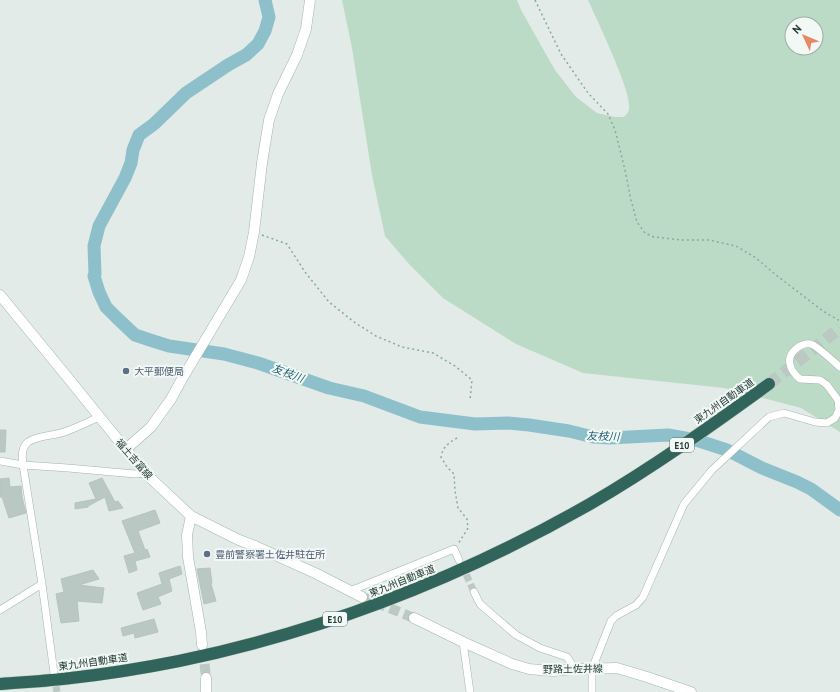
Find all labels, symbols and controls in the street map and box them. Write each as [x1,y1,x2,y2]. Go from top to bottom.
north arrow [784,16,824,56]
text: N [789,22,804,37]
water label: 友枝川 [270,361,307,386]
place label: 大平郵便局 [134,365,184,378]
marker: 大平郵便局 [121,366,131,376]
street label: 東九州自動車道 [692,376,756,426]
water label: 友枝川 [586,428,621,444]
street label: 福土吉富線 [113,436,155,482]
road number: E10 [670,438,694,452]
place label: 豊前警察署土佐井駐在所 [215,548,325,561]
marker: 豊前警察署土佐井駐在所 [202,549,212,559]
street label: 東九州自動車道 [367,562,437,600]
road number: E10 [323,612,347,626]
street label: 東九州自動車道 [57,651,129,673]
street label: 野路土佐井線 [543,662,603,676]

